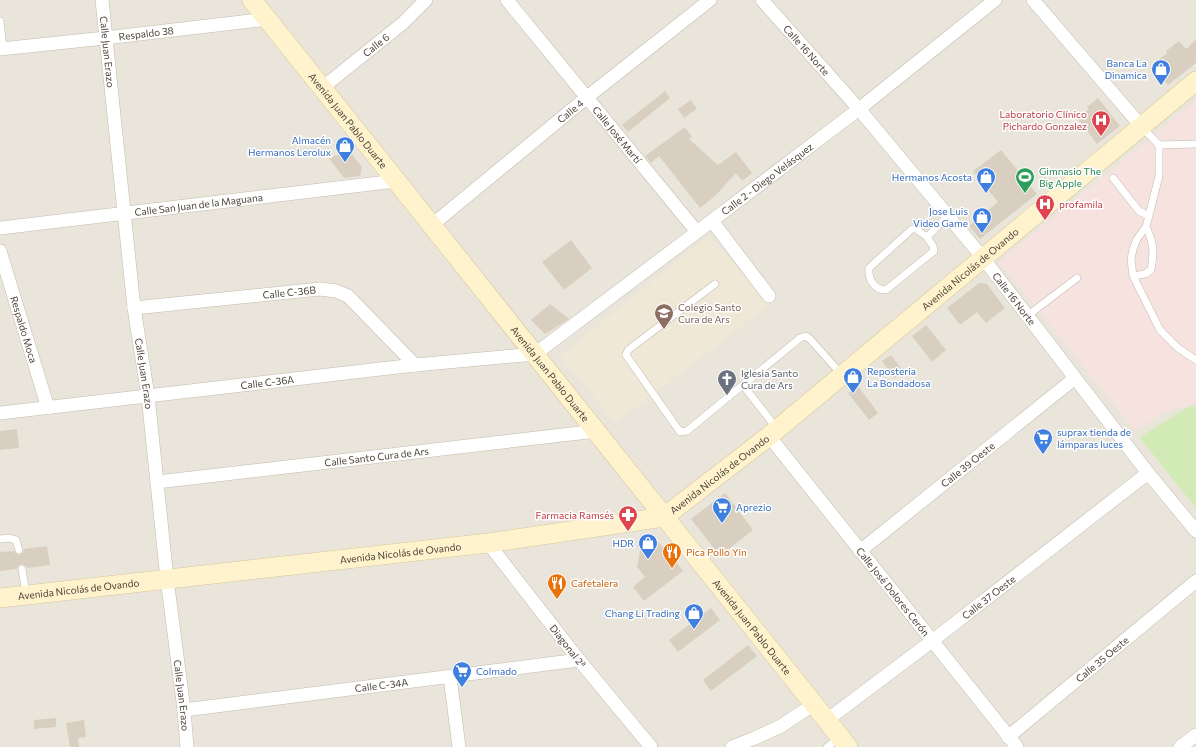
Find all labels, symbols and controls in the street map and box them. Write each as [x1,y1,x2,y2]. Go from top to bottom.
street label: Calle Juan Erazo [98,15,117,88]
street label: Calle 16 Norte [781,22,832,78]
street label: Respaldo 38 [118,24,174,42]
street label: Calle 6 [360,31,391,59]
place label: Banca La Dinamica [1105,57,1147,81]
shop icon: Banca La Dinamica [1150,58,1172,86]
street label: Avenida Juan Pablo Duarte [306,70,390,171]
street label: Calle 4 [555,97,586,125]
street label: Calle José Martí [590,104,644,166]
place label: Laboratorio Clínico Pichardo Gonzalez [999,108,1087,132]
hospital icon: Laboratorio Clínico Pichardo Gonzalez [1090,109,1112,137]
place label: Almacén Hermanos Lerolux [248,134,332,158]
shop icon: Almacén Hermanos Lerolux [334,135,356,163]
street label: Calle 2 - Diego Velásquez [719,140,815,217]
place label: Gimnasio The Big Apple [1039,165,1101,189]
shop icon: Hermanos Acosta [975,166,997,194]
sports icon: Gimnasio The Big Apple [1014,166,1036,194]
place label: Hermanos Acosta [892,171,972,183]
street label: Calle San Juan de la Maguana [134,191,263,218]
hospital icon: profamila [1034,193,1056,221]
place label: profamila [1059,198,1103,210]
place label: Jose Luis Video Game [913,205,968,229]
shop icon: Jose Luis Video Game [971,206,993,234]
street label: Avenida Nicolás de Ovando [919,225,1021,313]
street label: Calle 16 Norte [990,270,1038,327]
street label: Calle C-36B [262,283,317,301]
street label: Respaldo Moca [8,295,40,364]
place label: Colegio Santo Cura de Ars [678,301,741,325]
school or university icon: Colegio Santo Cura de Ars [653,302,675,330]
street label: Avenida Juan Pablo Duarte [508,323,592,424]
street label: Calle Juan Erazo [133,337,155,410]
place label: Reposteria La Bondadosa [867,365,930,389]
shop icon: Reposteria La Bondadosa [842,366,864,394]
place label: Iglesia Santo Cura de Ars [741,367,798,391]
church icon: Iglesia Santo Cura de Ars [716,368,738,396]
street label: Calle C-36A [240,373,295,391]
place label: suprax tienda de lámparas luces [1057,426,1131,450]
supermarket icon: suprax tienda de lámparas luces [1032,427,1054,455]
street label: Avenida Nicolás de Ovando [667,432,771,516]
street label: Calle 39 Oeste [938,439,997,490]
street label: Calle Santo Cura de Ars [324,445,430,469]
supermarket icon: Aprezio [711,496,733,524]
place label: Aprezio [736,501,771,513]
pharmacy icon: Farmacia Ramsés [617,504,639,532]
place label: Farmacia Ramsés [536,509,614,521]
shop icon: HDR [637,532,659,560]
place label: HDR [612,537,634,549]
street label: Avenida Nicolás de Ovando [339,540,462,566]
restaurant icon: Pica Pollo Yin [661,541,683,569]
street label: Calle José Dolores Cerón [854,545,932,638]
place label: Pica Pollo Yin [686,546,747,558]
restaurant icon: Cafetalera [546,572,568,600]
street label: Calle 37 Oeste [959,572,1018,622]
street label: Avenida Nicolás de Ovando [17,576,140,602]
place label: Cafetalera [571,577,618,589]
street label: Avenida Juan Pablo Duarte [710,577,794,677]
shop icon: Chang Li Trading [683,602,705,630]
place label: Chang Li Trading [605,607,681,619]
street label: Diagonal 2ª [547,622,589,670]
street label: Calle 35 Oeste [1073,634,1131,684]
street label: Calle Juan Erazo [172,659,192,731]
supermarket icon: Colmado [451,660,473,688]
place label: Colmado [476,665,517,677]
street label: Calle C-34A [354,676,409,694]

